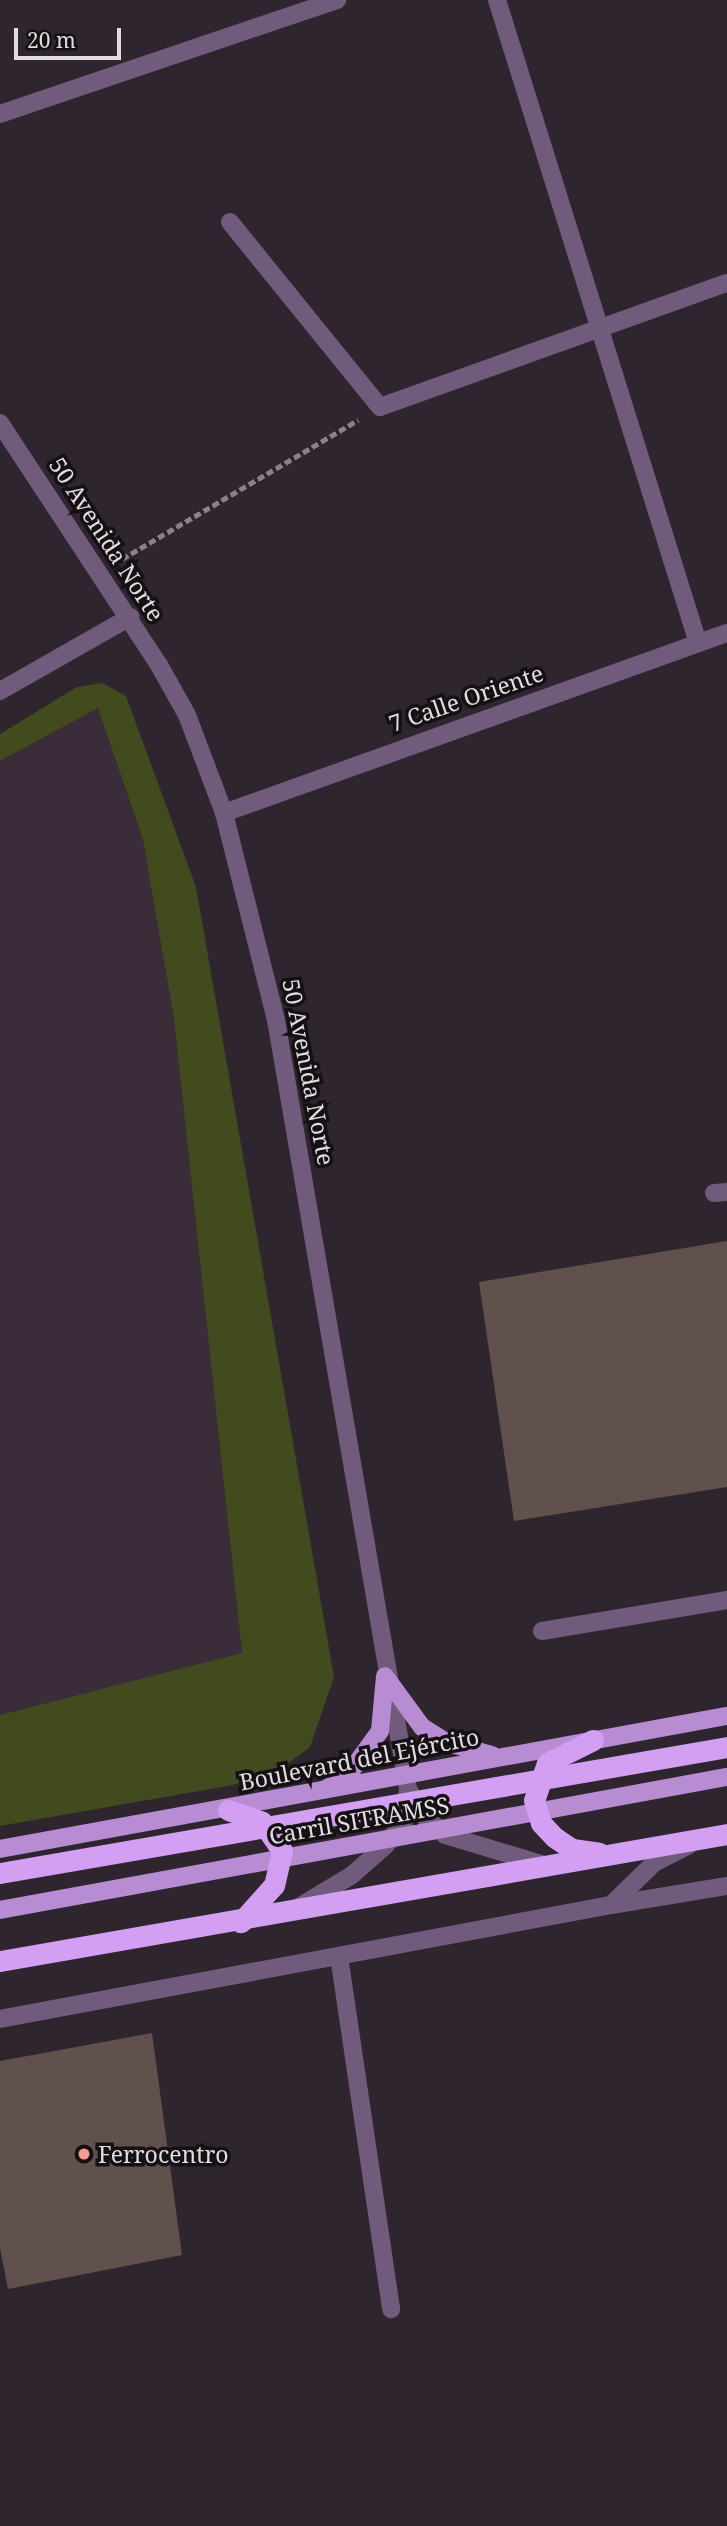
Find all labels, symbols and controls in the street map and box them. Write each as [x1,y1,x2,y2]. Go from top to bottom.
scale bar [18,14,124,58]
text: 20 m [27,26,76,54]
street label: 50 Avenida Norte [44,452,170,626]
street label: 7 Calle Oriente [385,659,547,737]
street label: 50 Avenida Norte [277,976,341,1168]
street label: Boulevard del Ejército [237,1722,481,1796]
street label: Carril SITRAMSS [267,1791,451,1849]
place label: Ferrocentro [98,2140,229,2168]
marker: Ferrocentro [76,2146,92,2162]

